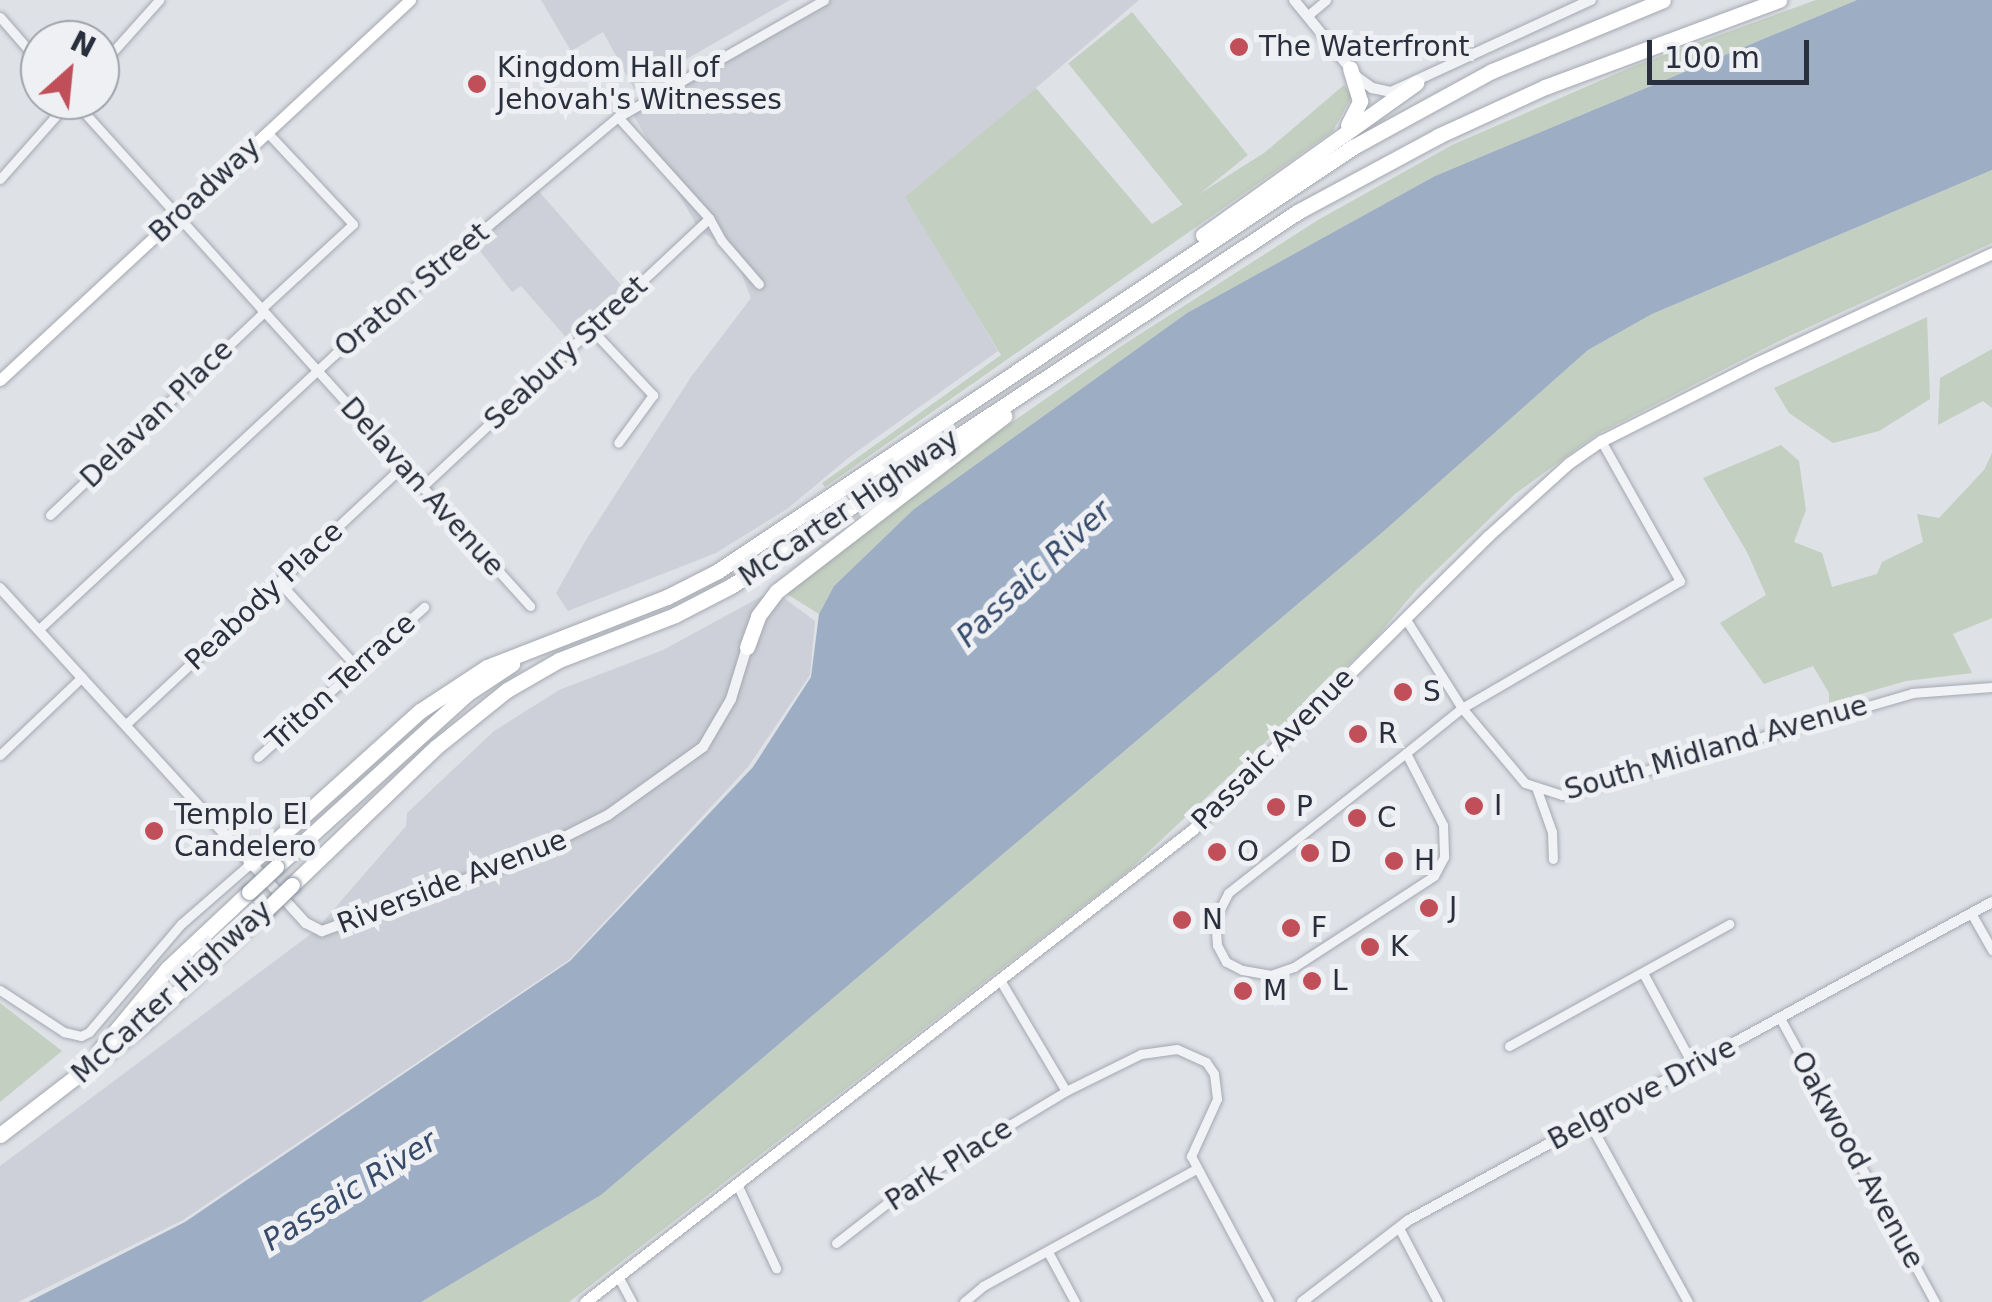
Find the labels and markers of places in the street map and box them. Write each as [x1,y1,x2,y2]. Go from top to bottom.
place label: The Waterfront [1259,30,1469,64]
marker: The Waterfront [1228,36,1250,58]
place label: Kingdom Hall of Jehovah's Witnesses [497,51,782,117]
marker: Kingdom Hall of Jehovah's Witnesses [466,73,488,95]
place label: S [1423,675,1441,709]
marker: S [1392,681,1414,703]
place label: R [1378,717,1397,751]
marker: R [1347,723,1369,745]
place label: I [1494,789,1502,823]
place label: P [1296,790,1313,824]
marker: I [1463,795,1485,817]
marker: P [1265,796,1287,818]
place label: Templo El Candelero [174,798,316,864]
place label: C [1377,801,1397,835]
marker: C [1346,807,1368,829]
marker: Templo El Candelero [143,820,165,842]
place label: O [1237,835,1259,869]
place label: D [1330,836,1352,870]
marker: O [1206,841,1228,863]
marker: D [1299,842,1321,864]
place label: H [1414,844,1435,878]
marker: H [1383,850,1405,872]
place label: J [1449,891,1457,925]
marker: J [1418,897,1440,919]
place label: N [1202,903,1223,937]
marker: N [1171,909,1193,931]
place label: F [1311,911,1327,945]
marker: F [1280,917,1302,939]
place label: K [1390,930,1408,964]
marker: K [1359,936,1381,958]
place label: L [1332,964,1348,998]
marker: L [1301,970,1323,992]
place label: M [1263,974,1287,1008]
marker: M [1232,980,1254,1002]

